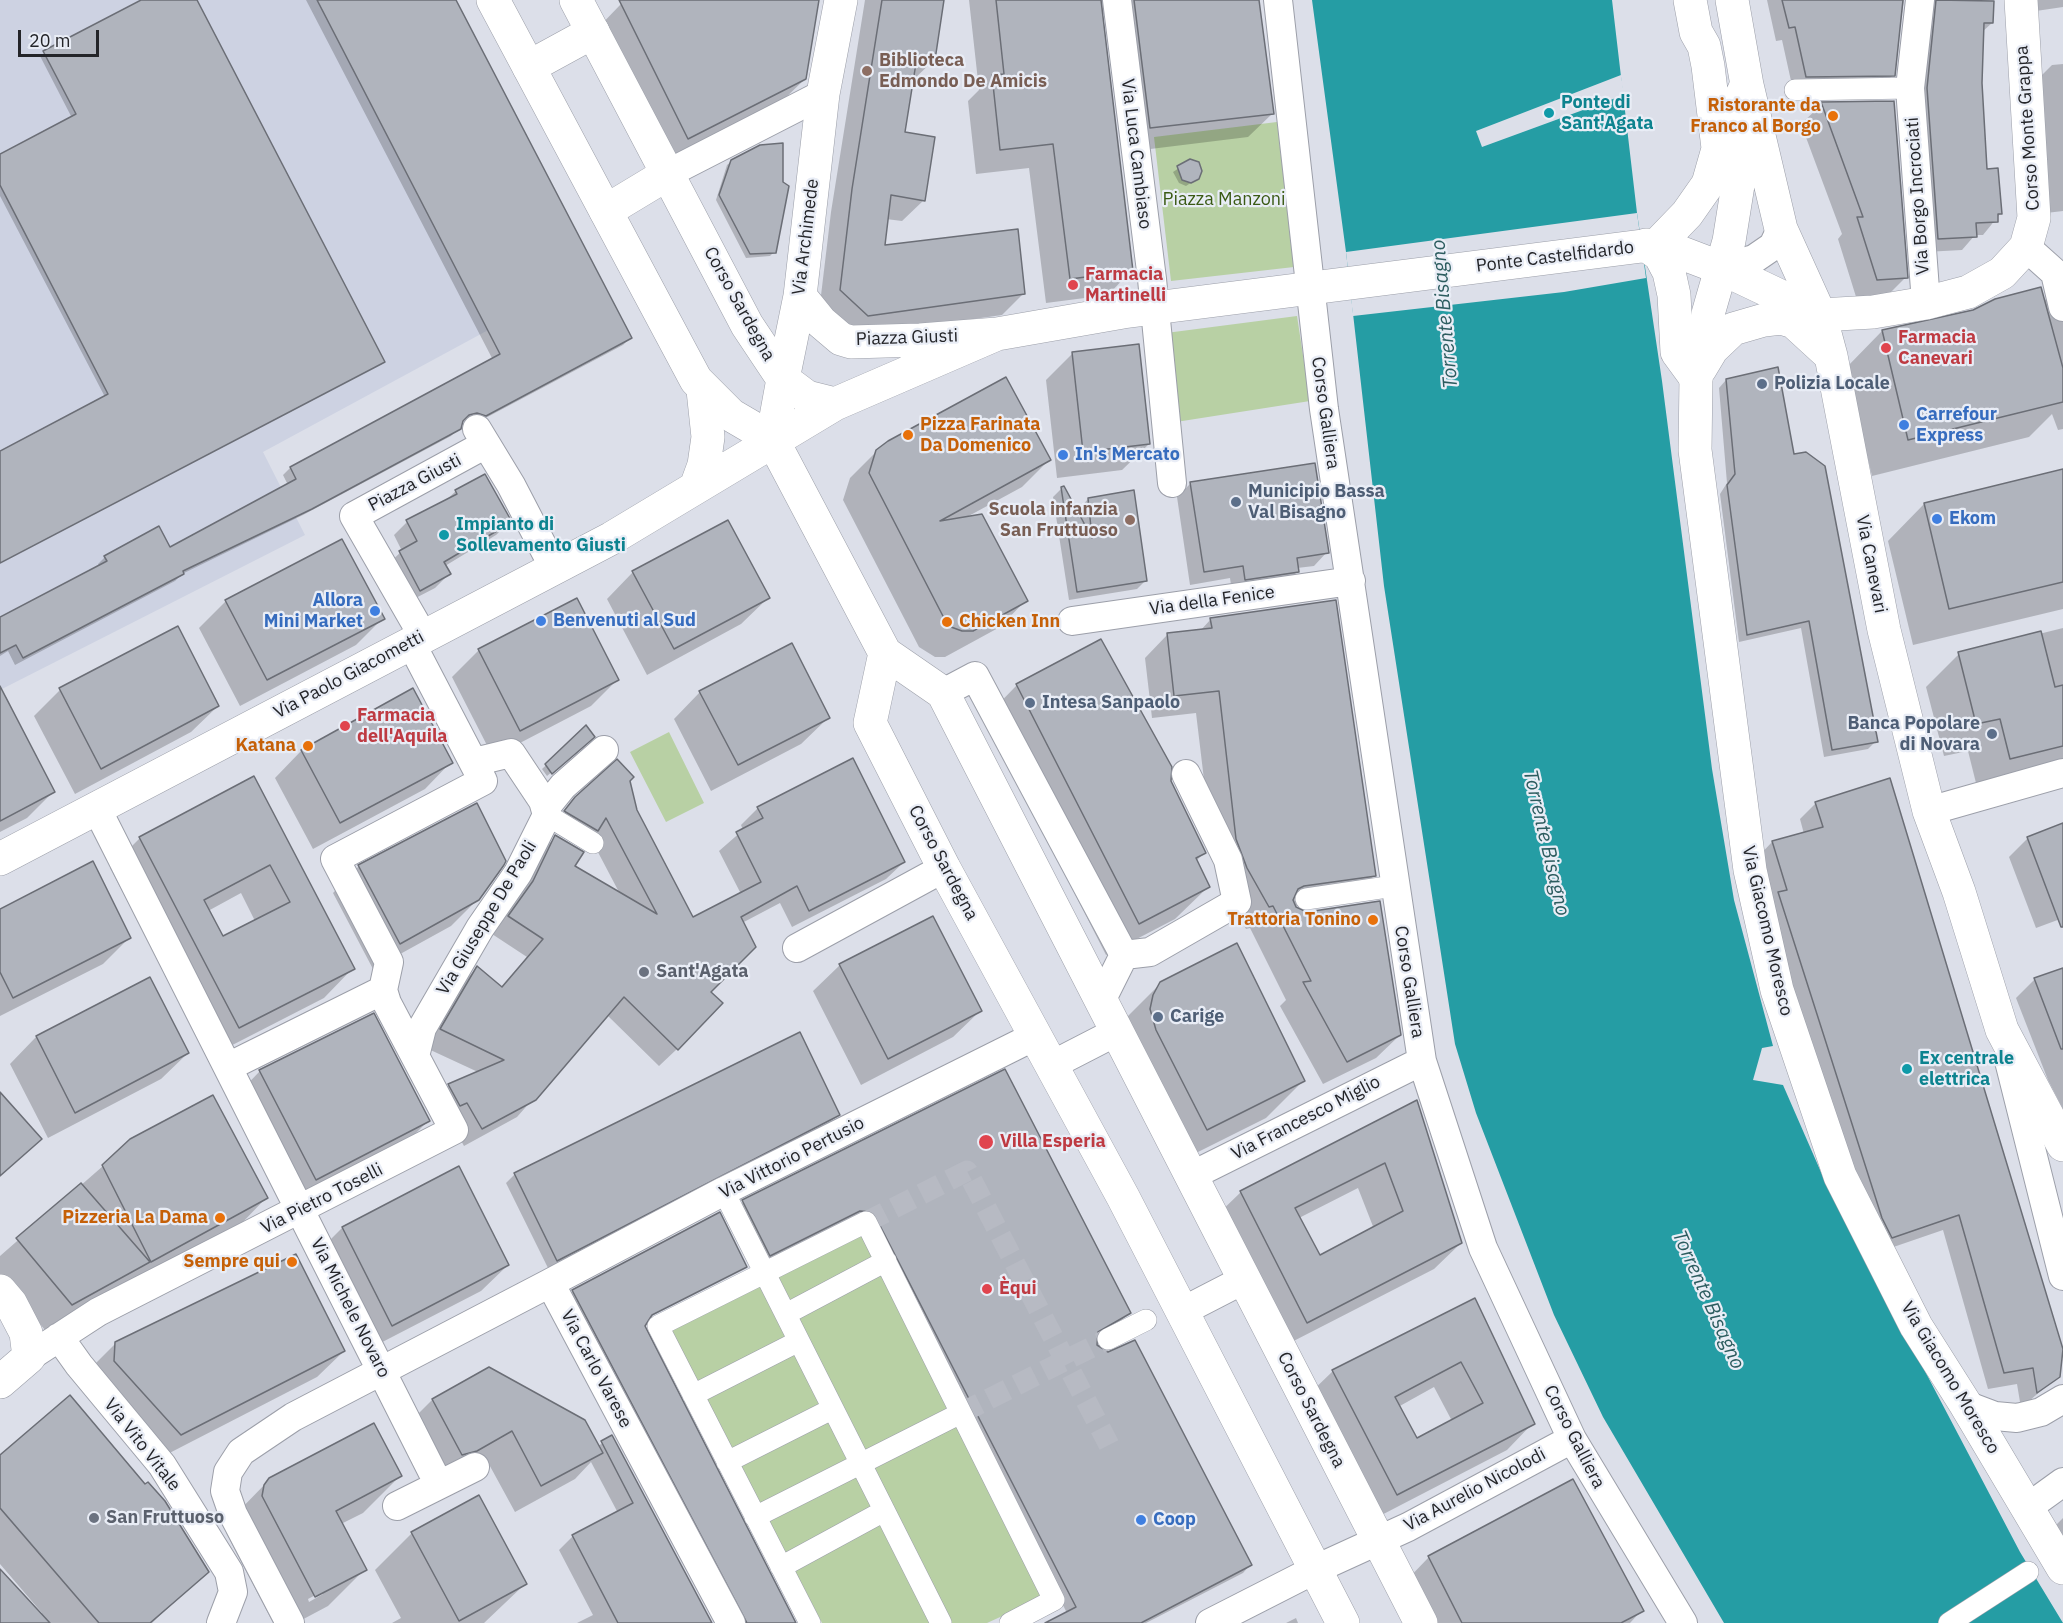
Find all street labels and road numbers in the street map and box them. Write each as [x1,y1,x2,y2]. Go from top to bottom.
street label: Corso Monte Grappa [2011,45,2045,211]
street label: Via Luca Cambiaso [1116,78,1156,230]
street label: Via Borgo Incrociati [1902,116,1934,276]
street label: Via Archimede [788,178,824,296]
street label: Ponte Castelfidardo [1475,237,1635,277]
street label: Corso Sardegna [699,243,779,365]
street label: Piazza Giusti [856,325,958,351]
street label: Corso Galliera [1306,355,1344,471]
street label: Piazza Giusti [365,449,465,517]
street label: Via Canevari [1851,513,1891,615]
street label: Via della Fenice [1148,582,1276,620]
street label: Via Paolo Giacometti [270,626,428,724]
street label: Corso Sardegna [904,802,982,924]
street label: Via Giuseppe De Paoli [432,837,542,999]
street label: Via Giacomo Moresco [1737,844,1797,1018]
street label: Corso Galliera [1389,924,1429,1040]
street label: Via Francesco Miglio [1228,1071,1384,1165]
street label: Via Vittorio Pertusio [716,1112,868,1204]
street label: Via Pietro Toselli [257,1159,387,1239]
street label: Via Michele Novaro [305,1234,395,1382]
street label: Via Giacomo Moresco [1896,1298,2004,1458]
street label: Via Carlo Varese [556,1306,636,1432]
street label: Corso Sardegna [1273,1348,1349,1472]
street label: Corso Galliera [1539,1382,1609,1492]
street label: Via Vito Vitale [99,1394,185,1496]
street label: Via Aurelio Nicolodi [1400,1444,1550,1536]

